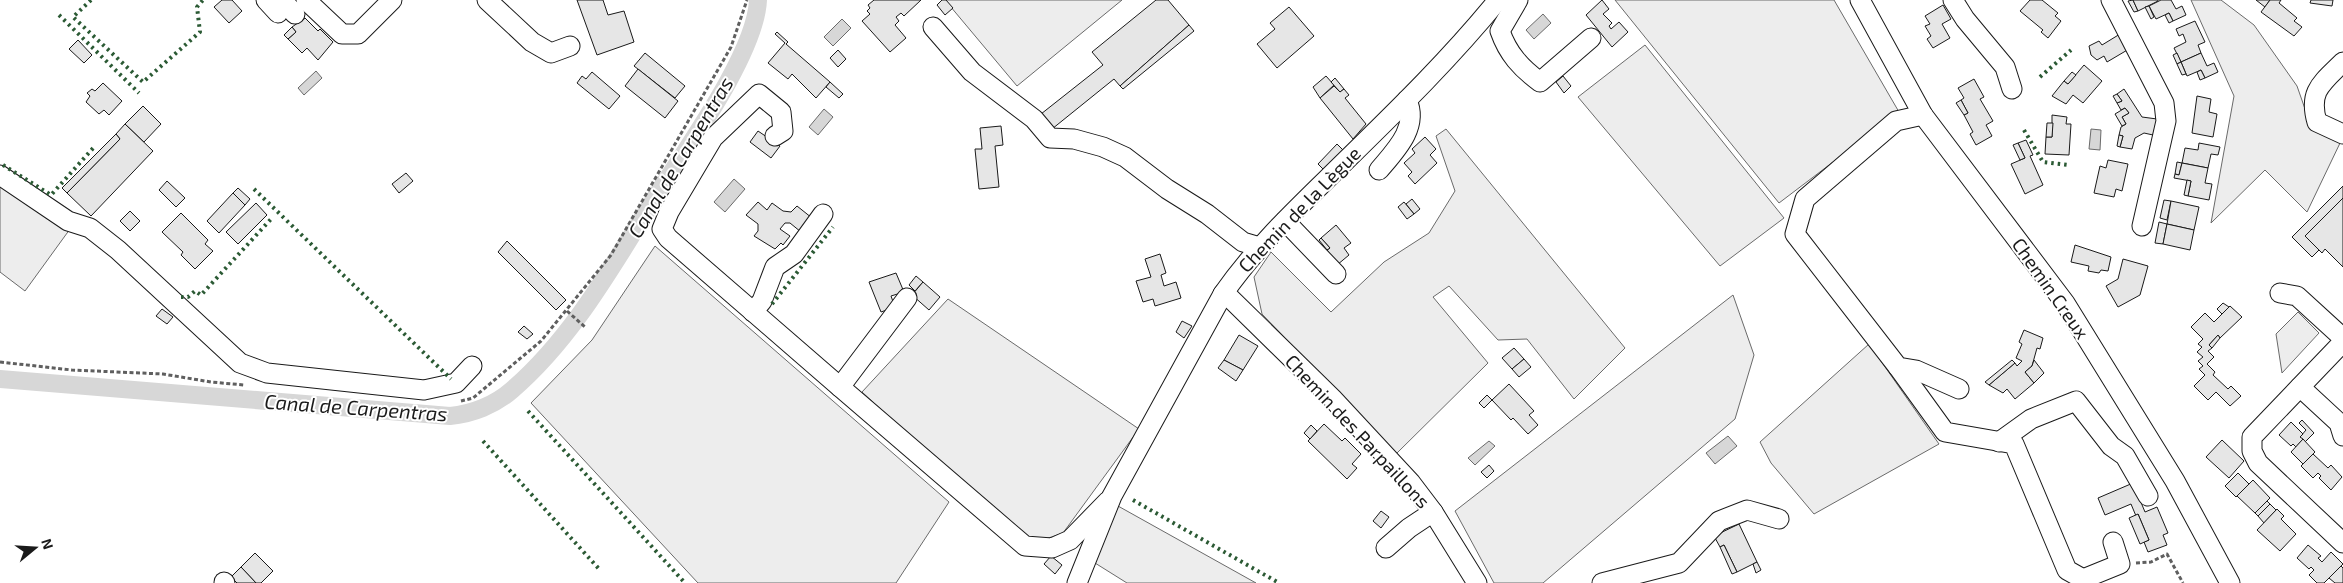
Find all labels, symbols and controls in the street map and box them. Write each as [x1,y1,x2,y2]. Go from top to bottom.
water label: Canal de Carpentras [622,72,738,242]
street label: Chemin de la Lègue [1233,141,1365,277]
street label: Chemin Creux [2008,233,2094,343]
street label: Chemin des Parpaillons [1281,349,1435,513]
water label: Canal de Carpentras [264,389,448,425]
north arrow [10,523,60,573]
text: N [38,536,57,551]

